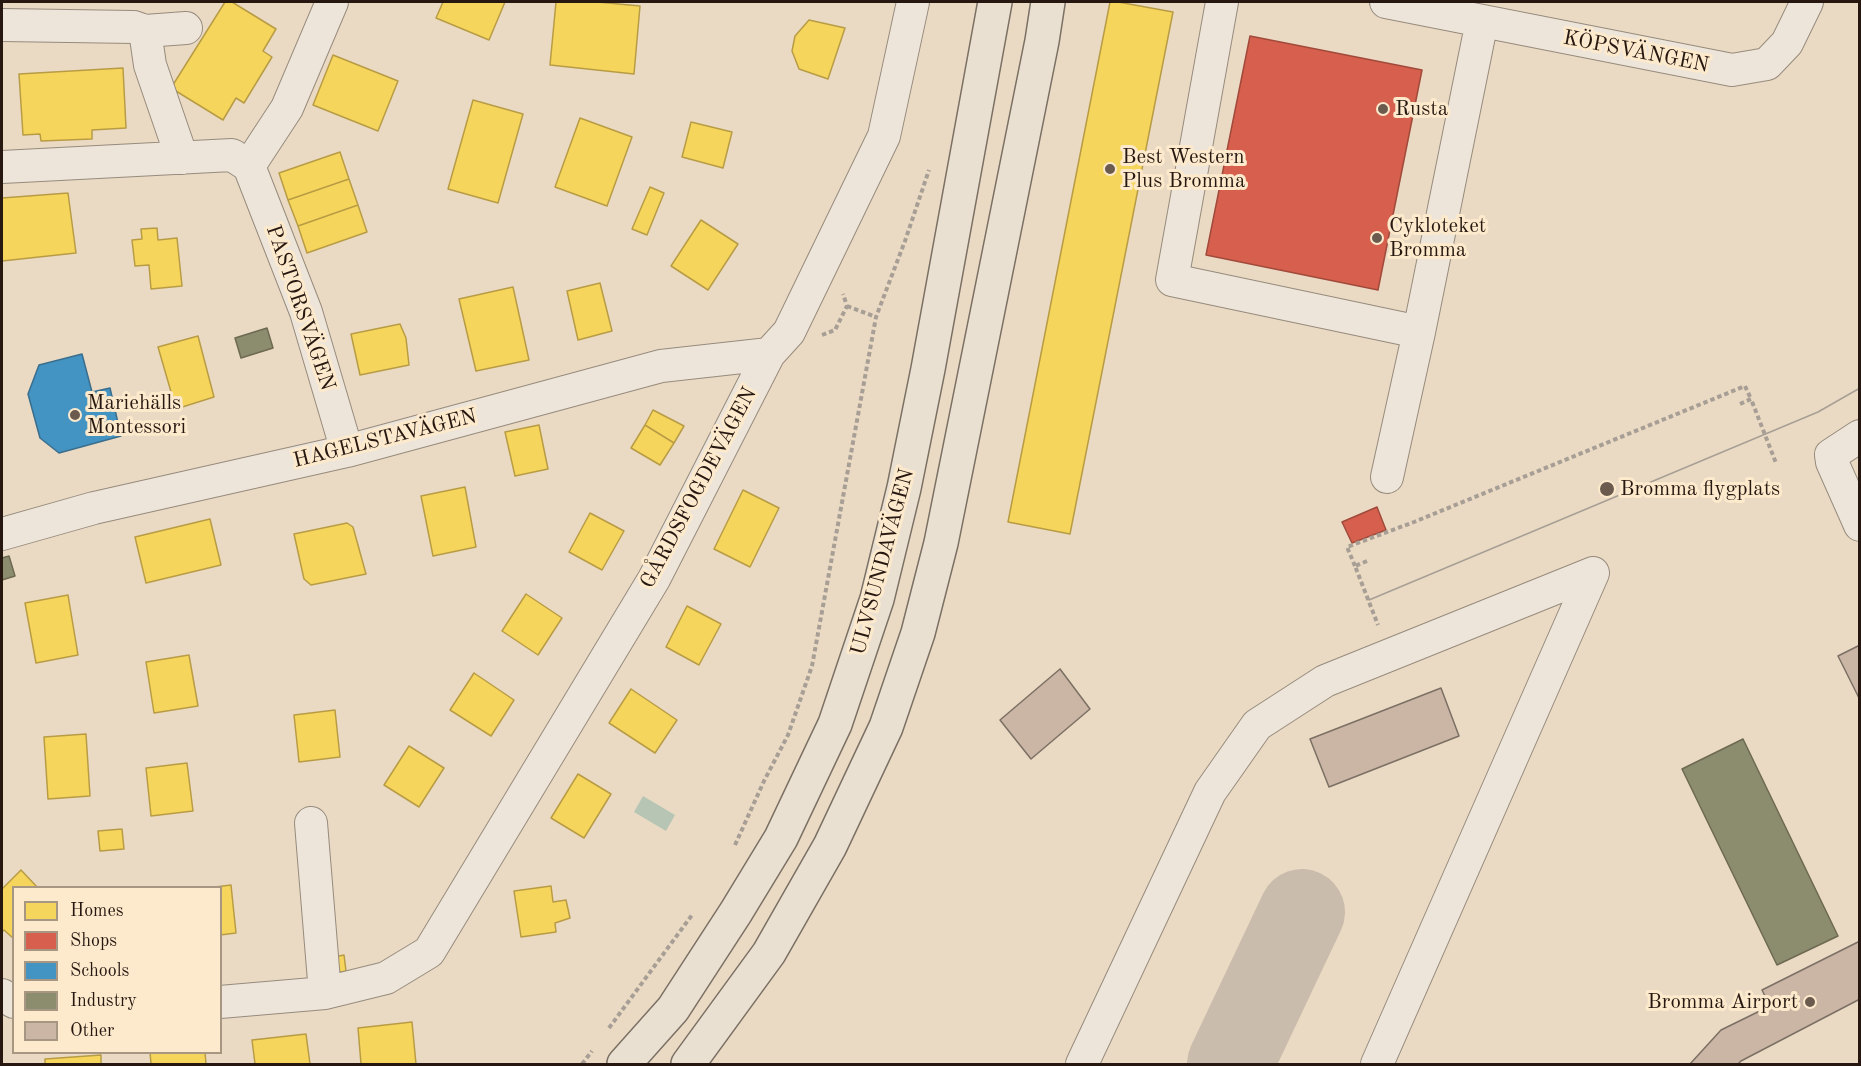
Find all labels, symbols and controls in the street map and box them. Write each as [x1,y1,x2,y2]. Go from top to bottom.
street label: KÖPSVÄNGEN [1561,25,1711,79]
place label: Rusta [1395,96,1448,122]
marker: Rusta [1376,102,1390,116]
place label: Best Western Plus Bromma [1122,144,1245,194]
marker: Best Western Plus Bromma [1103,162,1117,176]
place label: Cykloteket Bromma [1389,213,1486,263]
street label: PASTORSVÄGEN [260,222,340,394]
marker: Cykloteket Bromma [1370,231,1384,245]
street label: GÅRDSFOGDEVÄGEN [635,383,763,593]
place label: Mariehälls Montessori [87,390,186,440]
street label: HAGELSTAVÄGEN [291,404,479,474]
marker: Mariehälls Montessori [68,408,82,422]
street label: ULVSUNDAVÄGEN [846,466,920,658]
place label: Bromma flygplats [1620,476,1780,502]
marker: Bromma flygplats [1598,480,1616,498]
legend [12,886,222,1054]
text: Homes [70,902,124,920]
text: Shops [70,932,117,950]
text: Schools [70,962,129,980]
place label: Bromma Airport [1647,989,1798,1015]
text: Industry [70,992,137,1010]
marker: Bromma Airport [1803,995,1817,1009]
text: Other [70,1022,114,1040]

